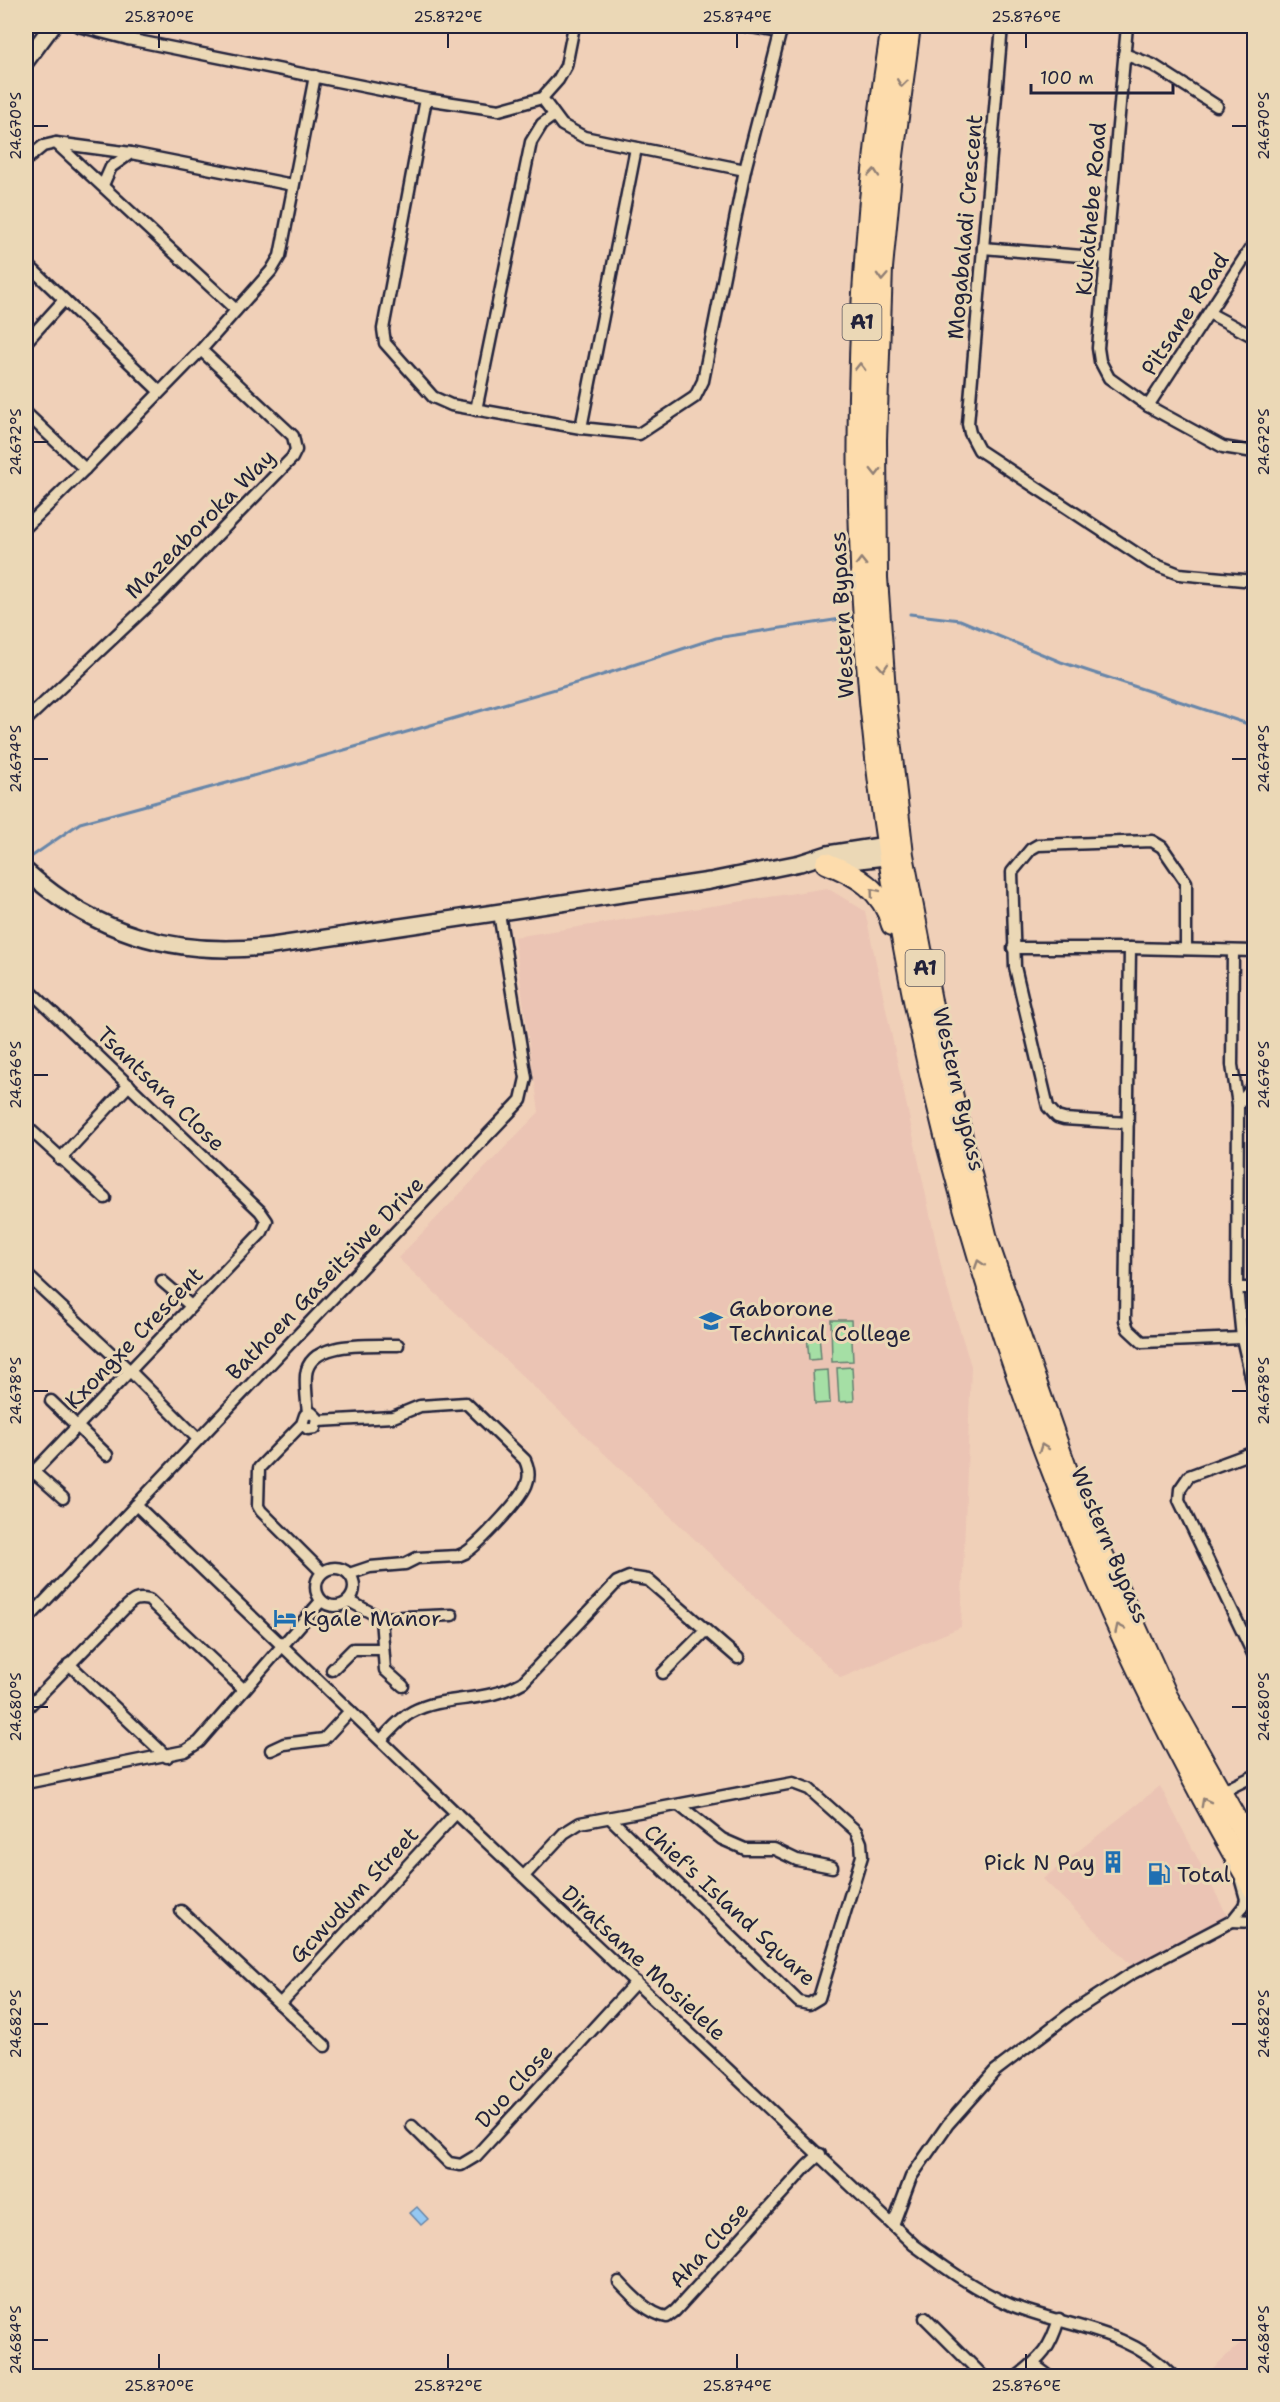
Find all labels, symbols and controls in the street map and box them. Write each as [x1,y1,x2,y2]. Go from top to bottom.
text: 25.870°E [124,7,194,27]
text: 25.872°E [414,7,482,27]
text: 25.874°E [702,7,772,27]
text: 25.876°E [991,7,1061,27]
scale bar [1031,57,1174,95]
text: 100 m [1040,66,1094,90]
one-way arrow [896,79,908,88]
text: 24.670°S [6,92,26,160]
text: 24.670°S [1254,92,1274,160]
street label: Mogabaladi Crescent [941,113,989,341]
street label: Kukathebe Road [1069,121,1113,297]
one-way arrow [867,168,880,177]
street label: Pitsane Road [1134,247,1236,381]
one-way arrow [875,273,888,282]
road number: A1 [842,304,882,340]
one-way arrow [854,363,866,372]
text: 24.672°S [6,408,26,476]
text: 24.672°S [1254,408,1274,476]
street label: Mazeaboroka Way [119,443,281,605]
one-way arrow [870,468,882,477]
street label: Western Bypass [823,531,861,699]
one-way arrow [855,558,867,567]
one-way arrow [877,662,890,671]
text: 24.674°S [6,725,26,793]
text: 24.674°S [1254,725,1274,793]
one-way arrow [871,888,882,899]
road number: A1 [906,950,944,986]
street label: Western Bypass [926,1004,992,1174]
street label: Tsantsara Close [91,1020,231,1158]
text: 24.676°S [6,1041,26,1109]
text: 24.676°S [1254,1041,1274,1109]
street label: Bathoen Gaseitsiwe Drive [220,1170,430,1386]
one-way arrow [974,1259,987,1270]
street label: Kxongxe Crescent [59,1261,209,1415]
place label: Gaborone Technical College [729,1294,911,1348]
school or university icon: Gaborone Technical College [698,1308,724,1334]
text: 24.678°S [6,1357,26,1425]
text: 24.678°S [1254,1357,1274,1425]
one-way arrow [1038,1443,1051,1454]
street label: Western Bypass [1064,1462,1156,1628]
place label: Kgale Manor [303,1604,441,1633]
hotel icon: Kgale Manor [272,1605,298,1631]
one-way arrow [1114,1623,1126,1634]
text: 24.680°S [6,1672,26,1742]
text: 24.680°S [1254,1672,1274,1742]
one-way arrow [1201,1798,1212,1808]
street label: Chief's Island Square [638,1818,822,1992]
street label: Gcwudum Street [283,1821,425,1969]
place label: Pick N Pay [984,1848,1095,1877]
building icon: Pick N Pay [1100,1849,1126,1875]
place label: Total [1177,1860,1231,1889]
fuel station icon: Total [1146,1861,1172,1887]
street label: Diratsame Mosielele [555,1879,733,2047]
text: 24.682°S [6,1990,26,2058]
text: 24.682°S [1254,1990,1274,2058]
street label: Duo Close [469,2038,559,2134]
street label: Aha Close [663,2196,755,2294]
text: 24.684°S [6,2305,26,2375]
text: 24.684°S [1254,2305,1274,2375]
text: 25.870°E [124,2376,194,2396]
text: 25.872°E [414,2376,482,2396]
text: 25.874°E [702,2376,772,2396]
text: 25.876°E [991,2376,1061,2396]

